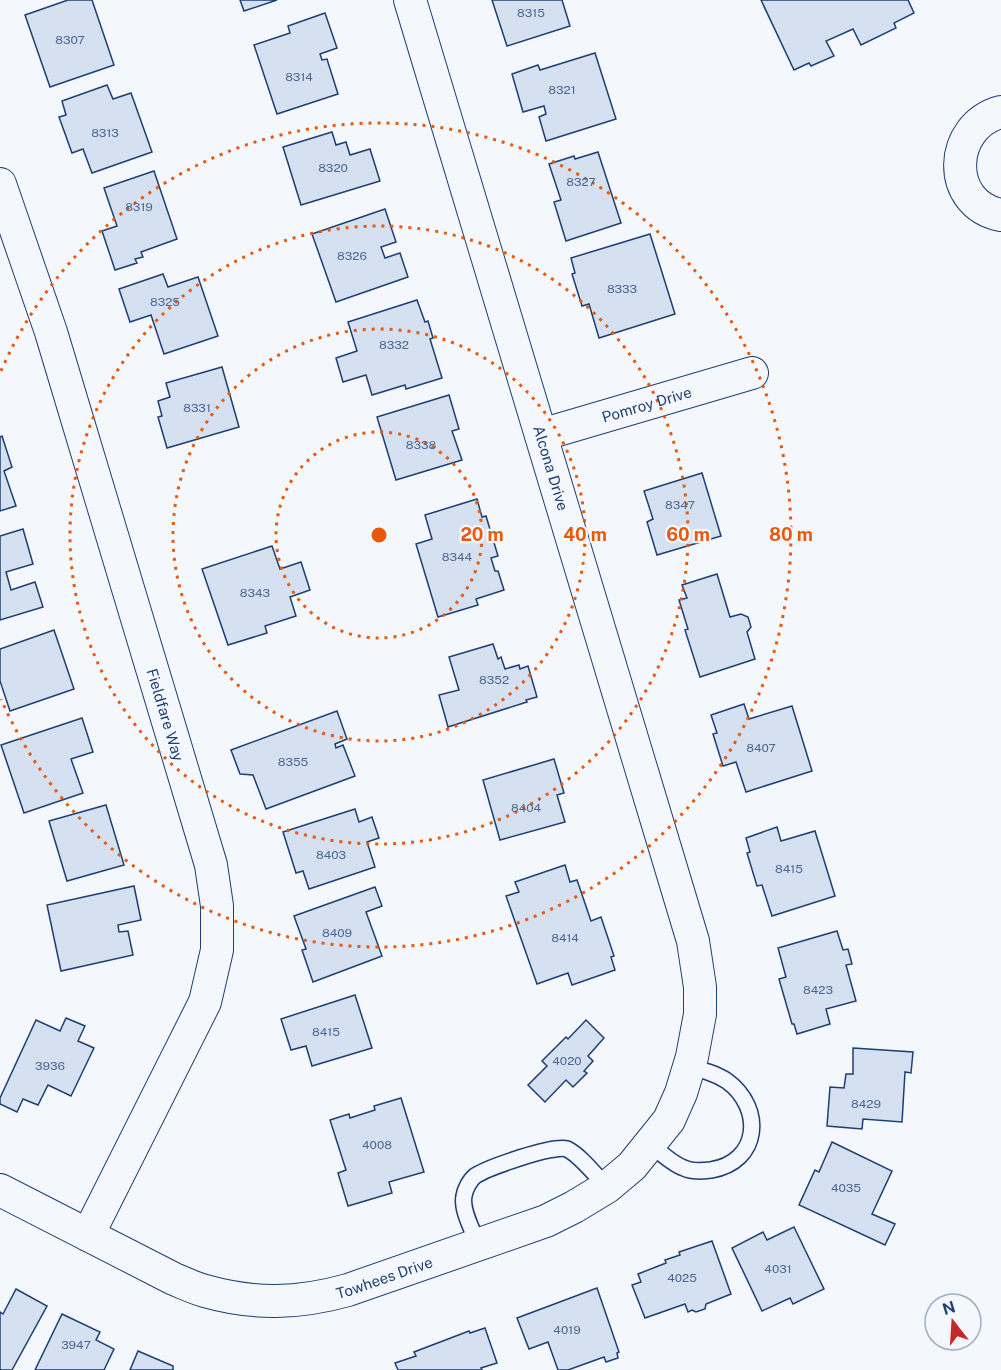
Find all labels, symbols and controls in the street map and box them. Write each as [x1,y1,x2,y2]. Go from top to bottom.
house number: 8315 [517,6,545,20]
house number: 8307 [55,33,85,47]
house number: 8314 [285,70,313,84]
house number: 8321 [548,83,576,97]
house number: 8313 [91,126,119,140]
house number: 8320 [318,161,348,175]
house number: 8327 [566,175,596,189]
house number: 8319 [125,200,153,214]
house number: 8326 [337,249,367,263]
house number: 8333 [607,282,637,296]
house number: 8325 [150,295,180,309]
house number: 8332 [379,338,409,352]
street label: Pomroy Drive [600,383,693,425]
house number: 8331 [183,401,211,415]
street label: Alcona Drive [530,423,572,513]
house number: 8338 [406,438,436,452]
house number: 8347 [665,498,695,512]
text: 20 m [460,524,504,545]
text: 40 m [563,524,607,545]
text: 60 m [666,524,710,545]
text: 80 m [769,524,813,545]
centre of rings [369,525,389,545]
house number: 8344 [442,550,473,564]
house number: 8343 [240,586,270,600]
street label: Fieldfare Way [144,666,188,763]
house number: 8352 [479,673,509,687]
house number: 8407 [746,741,776,755]
house number: 8355 [278,755,309,769]
house number: 8404 [511,801,542,815]
house number: 8403 [316,848,346,862]
house number: 8415 [775,862,803,876]
house number: 8409 [322,926,352,940]
house number: 8414 [551,931,579,945]
house number: 8423 [803,983,833,997]
house number: 8415 [312,1025,340,1039]
house number: 4020 [552,1054,582,1068]
house number: 3936 [35,1059,65,1073]
house number: 8429 [851,1097,881,1111]
house number: 4008 [362,1138,392,1152]
house number: 4035 [831,1181,861,1195]
street label: Towhees Drive [334,1253,435,1301]
house number: 4031 [764,1262,792,1276]
house number: 4025 [667,1271,697,1285]
north arrow [923,1292,983,1352]
text: N [940,1297,958,1319]
house number: 4019 [553,1323,581,1337]
house number: 3947 [61,1338,91,1352]

